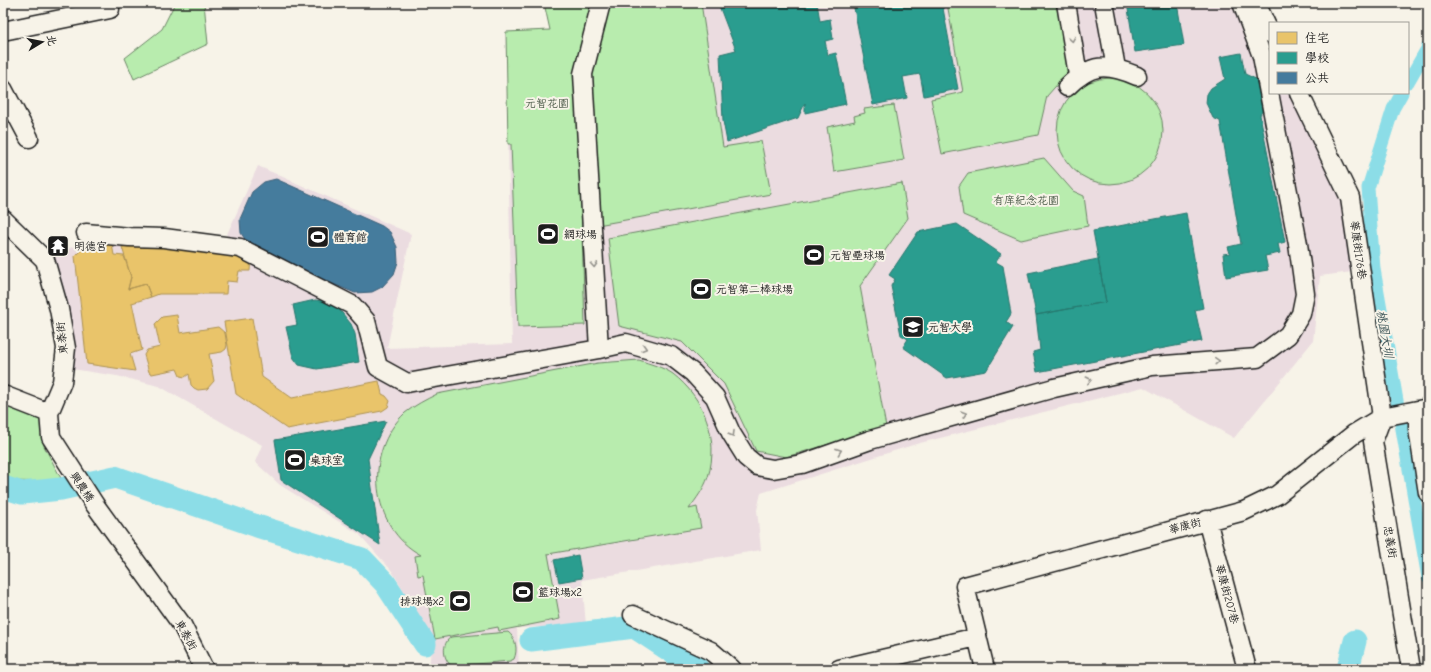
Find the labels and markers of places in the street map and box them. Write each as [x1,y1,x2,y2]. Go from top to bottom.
sports icon: 網球場 [535,221,561,247]
sports icon: 體育館 [305,224,331,250]
place label: 網球場 [564,228,597,241]
place label: 體育館 [334,231,367,244]
temple icon: 明德宮 [45,233,71,259]
place label: 明德宮 [74,240,107,253]
sports icon: 元智壘球場 [801,242,827,268]
place label: 元智壘球場 [830,249,885,262]
sports icon: 元智第二棒球場 [688,276,714,302]
place label: 元智第二棒球場 [716,283,793,296]
school or university icon: 元智大學 [900,314,926,340]
place label: 元智大學 [928,321,972,334]
sports icon: 桌球室 [282,447,308,473]
place label: 桌球室 [310,454,343,467]
sports icon: 籃球場x2 [510,579,536,605]
place label: 籃球場x2 [538,586,582,599]
sports icon: 排球場x2 [447,588,473,614]
place label: 排球場x2 [400,595,444,608]

